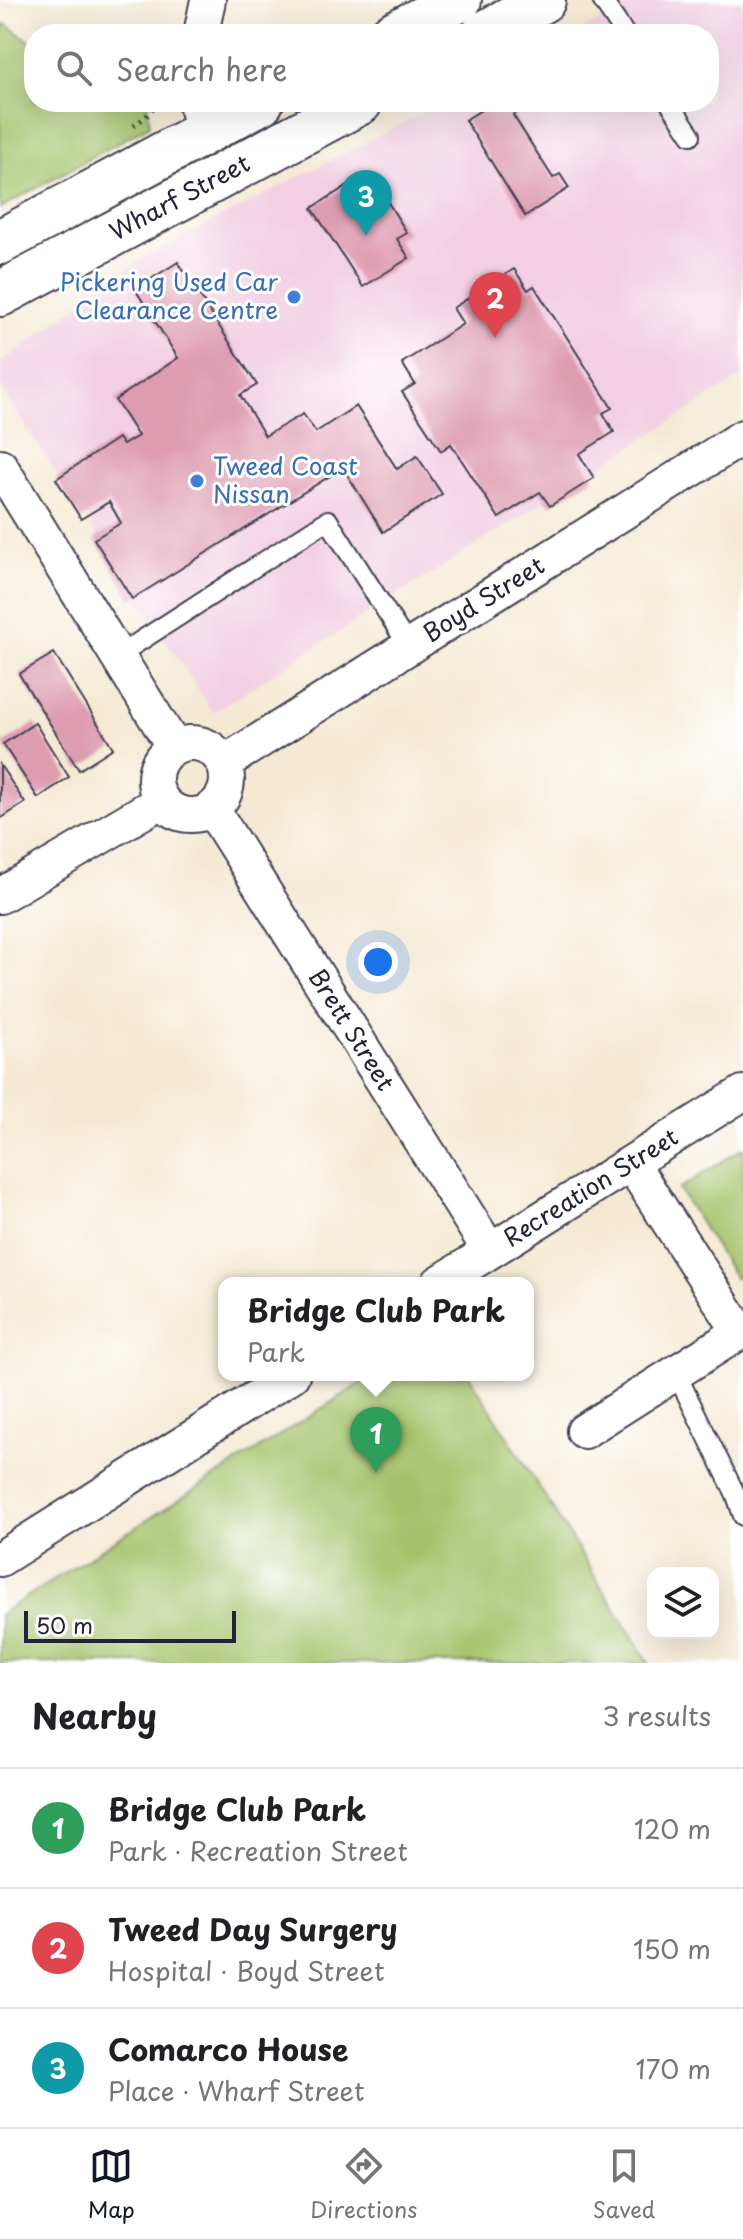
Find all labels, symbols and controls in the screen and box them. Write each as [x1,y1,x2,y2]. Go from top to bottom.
search box [24,24,719,112]
icon: search [52,46,96,90]
text: Search here [116,46,288,91]
street label: Wharf Street [102,144,256,248]
pin: 3 [340,170,392,236]
place label: Pickering Used Car Clearance Centre [60,263,278,327]
pin: 2 [469,272,521,338]
marker: Pickering Used Car Clearance Centre [285,288,303,306]
place label: Tweed Coast Nissan [213,447,358,511]
marker: Tweed Coast Nissan [188,472,206,490]
street label: Boyd Street [415,547,551,650]
your location [358,942,398,982]
street label: Brett Street [301,961,405,1097]
street label: Recreation Street [496,1118,684,1255]
popup [218,1277,534,1381]
text: Bridge Club Park [247,1287,505,1332]
text: Park [247,1332,305,1371]
pin: 1 [350,1407,402,1473]
map controls [647,1567,719,1639]
button: layers [647,1567,719,1639]
scale bar [24,1607,236,1643]
text: 50 m [36,1608,93,1641]
text: Nearby [32,1689,157,1741]
text: 3 results [603,1696,711,1735]
text: Bridge Club Park [108,1786,366,1831]
text: 1 [52,1809,64,1848]
text: 120 m [634,1809,711,1848]
text: Park · Recreation Street [108,1831,408,1870]
text: Tweed Day Surgery [108,1906,398,1951]
text: 2 [49,1929,67,1968]
text: 150 m [633,1929,711,1968]
text: Hospital · Boyd Street [108,1951,385,1990]
text: Comarco House [108,2026,348,2071]
text: 3 [49,2049,67,2088]
text: 170 m [636,2049,711,2088]
text: Place · Wharf Street [108,2071,365,2110]
tab: Map [88,2144,135,2225]
tab: Directions [310,2144,417,2225]
tab: Saved [593,2144,655,2225]

